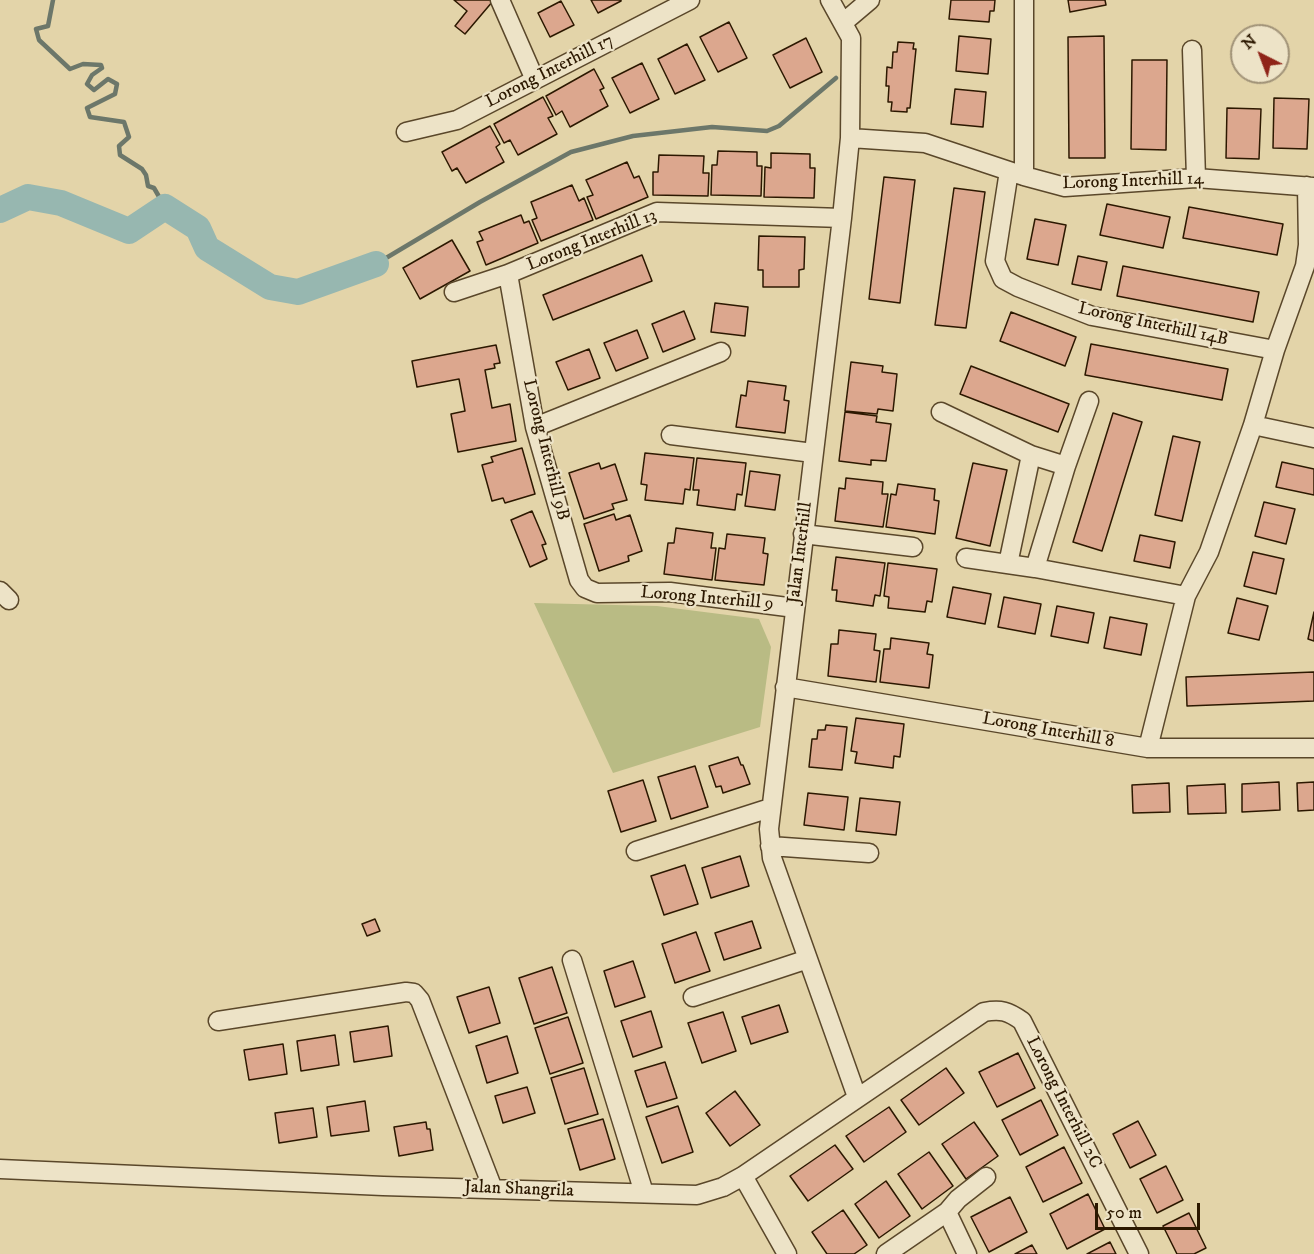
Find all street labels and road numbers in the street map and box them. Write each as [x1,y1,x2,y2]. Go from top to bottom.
street label: Lorong Interhill 17 [482,30,618,114]
street label: Lorong Interhill 14 [1062,169,1204,195]
street label: Lorong Interhill 13 [524,205,660,277]
street label: Lorong Interhill 14B [1076,299,1230,351]
street label: Lorong Interhill 9B [517,377,573,523]
street label: Jalan Interhill [784,501,818,605]
street label: Lorong Interhill 9 [640,582,774,616]
street label: Lorong Interhill 8 [980,709,1116,753]
street label: Lorong Interhill 2C [1020,1033,1106,1173]
street label: Jalan Shangrila [464,1177,574,1203]

